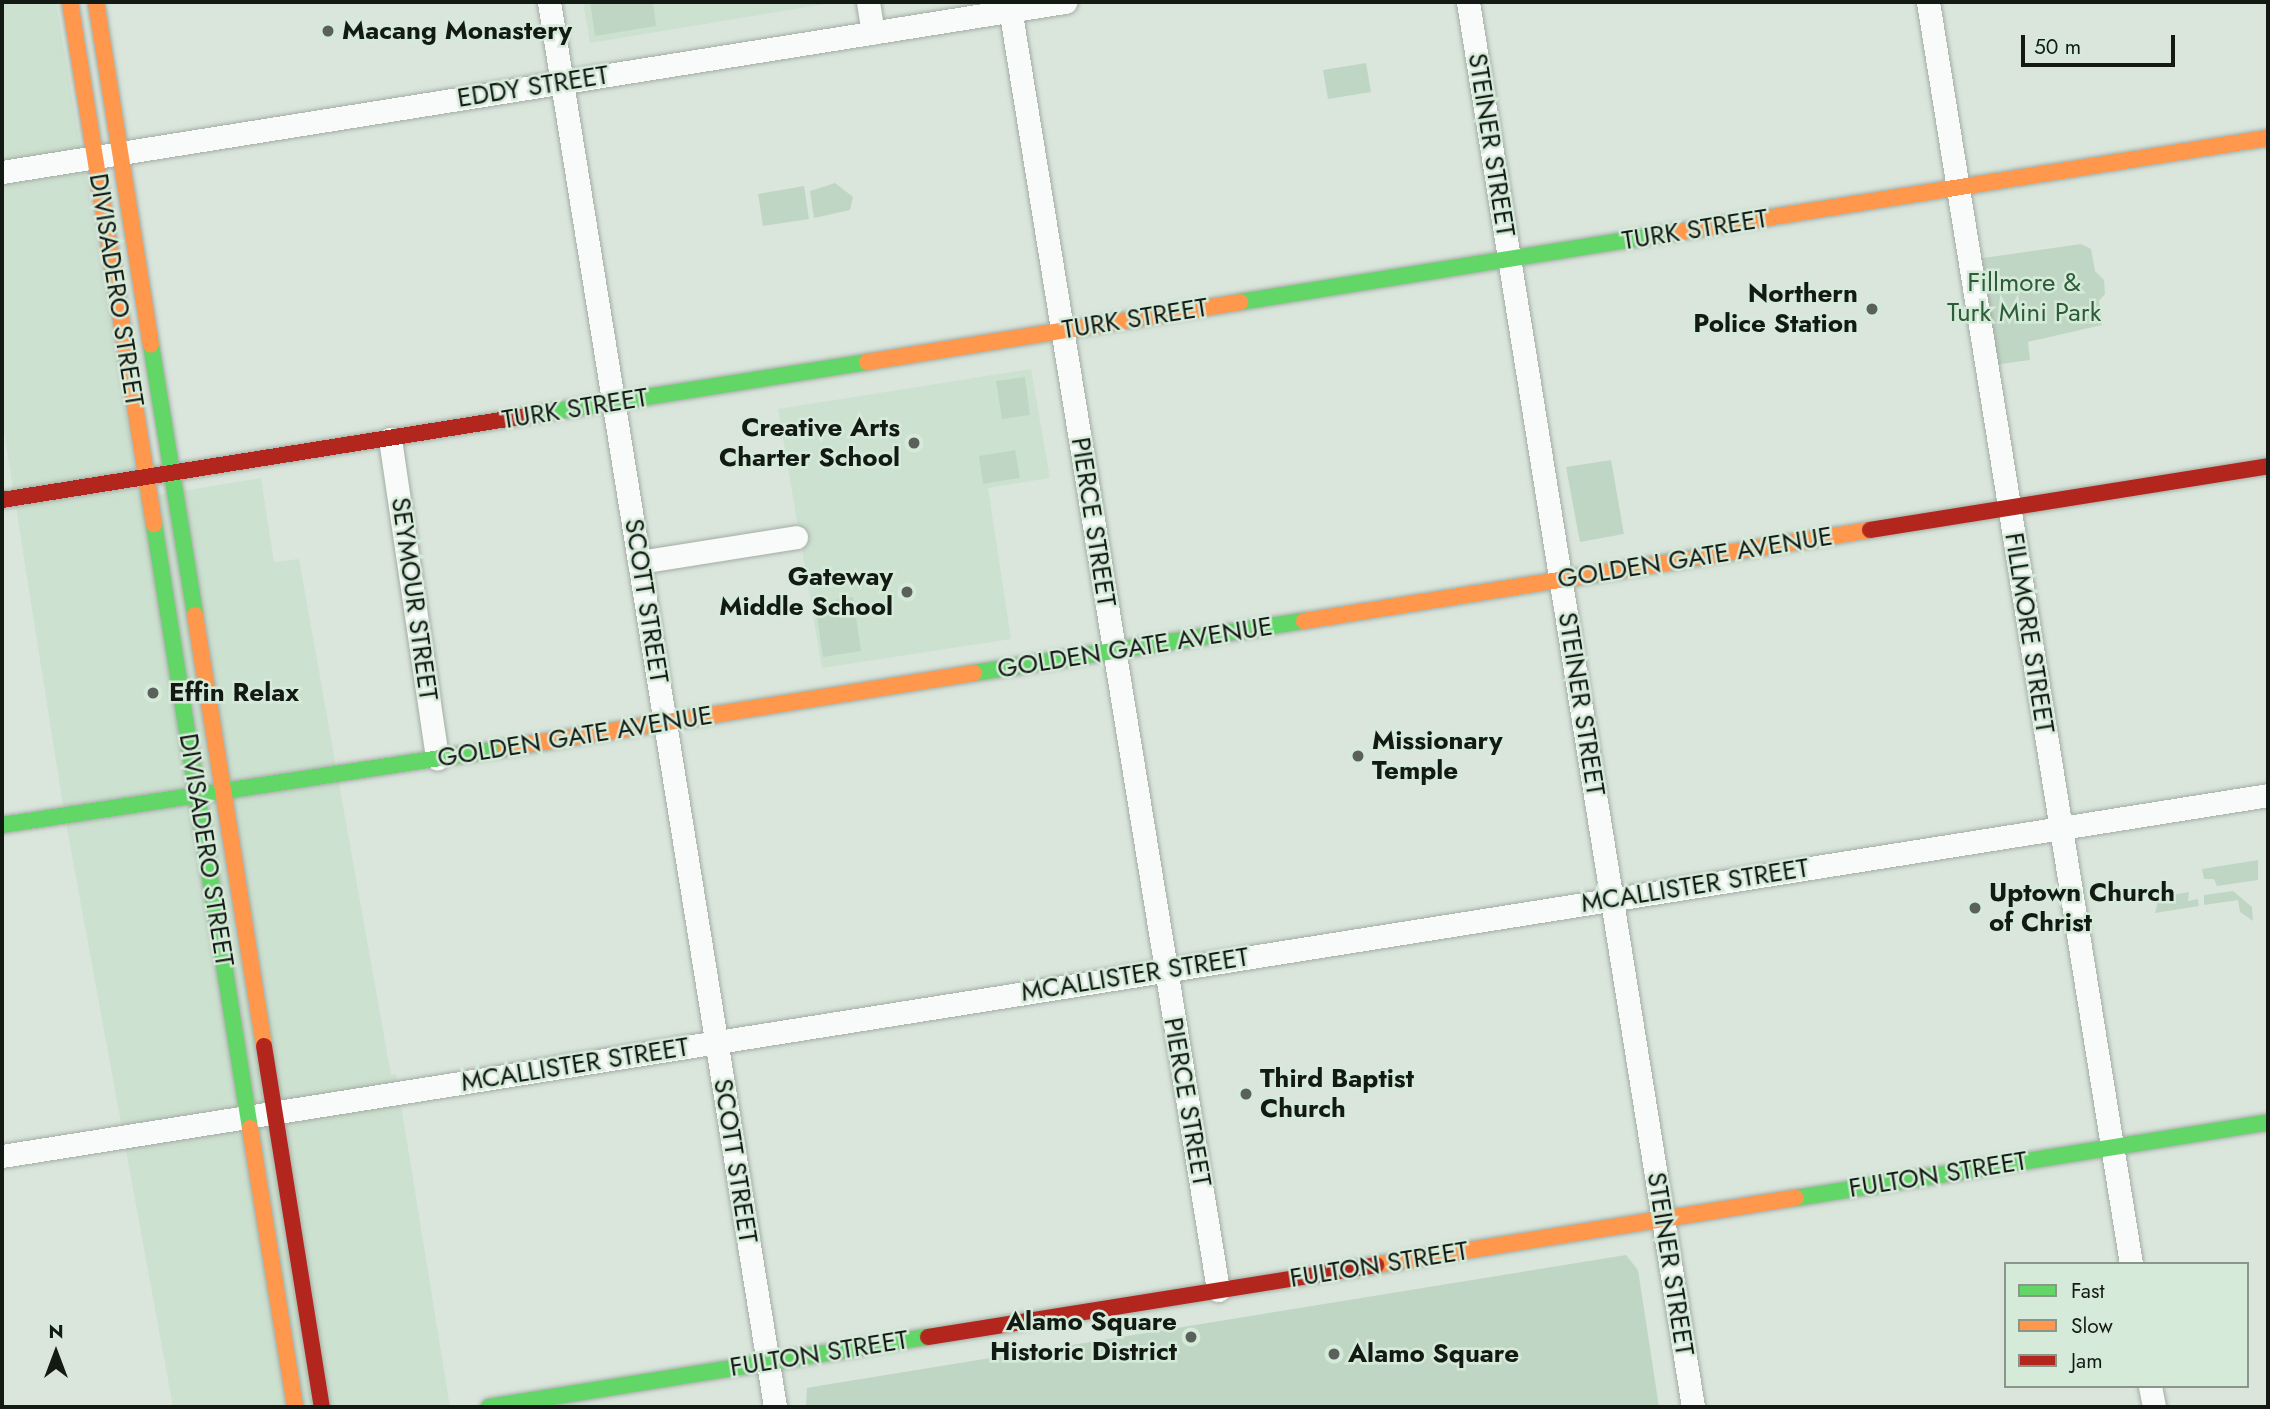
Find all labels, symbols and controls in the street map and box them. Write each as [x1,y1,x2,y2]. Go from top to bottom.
place label: Macang Monastery [342,15,572,47]
scale bar [2025,21,2179,65]
marker: Macang Monastery [320,23,336,39]
text: 50 m [2034,32,2081,62]
street label: STEINER STREET [1461,51,1521,239]
street label: EDDY STREET [455,60,611,114]
street label: DIVISADERO STREET [82,171,150,409]
street label: TURK STREET [1620,203,1770,257]
park label: Fillmore & Turk Mini Park [1947,267,2101,328]
place label: Northern Police Station [1693,278,1858,340]
street label: TURK STREET [1060,292,1210,346]
marker: Northern Police Station [1864,301,1880,317]
street label: TURK STREET [500,382,650,436]
place label: Creative Arts Charter School [719,412,900,474]
marker: Creative Arts Charter School [906,435,922,451]
street label: PIERCE STREET [1064,435,1122,609]
street label: SEYMOUR STREET [384,495,444,703]
street label: SCOTT STREET [618,516,674,686]
street label: GOLDEN GATE AVENUE [1555,521,1835,595]
street label: FILLMORE STREET [1998,530,2060,736]
place label: Gateway Middle School [719,561,893,622]
marker: Gateway Middle School [899,584,915,600]
street label: STEINER STREET [1551,610,1611,798]
street label: GOLDEN GATE AVENUE [995,611,1275,685]
place label: Effin Relax [169,677,299,709]
marker: Effin Relax [143,683,163,703]
street label: GOLDEN GATE AVENUE [435,700,715,774]
place label: Missionary Temple [1372,725,1503,786]
street label: DIVISADERO STREET [172,731,240,969]
marker: Missionary Temple [1350,748,1366,764]
street label: MCALLISTER STREET [1579,853,1811,919]
place label: Uptown Church of Christ [1989,877,2175,938]
marker: Uptown Church of Christ [1967,900,1983,916]
street label: MCALLISTER STREET [1019,942,1251,1008]
street label: PIERCE STREET [1157,1015,1217,1189]
street label: MCALLISTER STREET [459,1032,691,1098]
place label: Third Baptist Church [1260,1063,1414,1124]
street label: SCOTT STREET [707,1076,763,1246]
marker: Third Baptist Church [1238,1086,1254,1102]
street label: FULTON STREET [1847,1146,2029,1204]
street label: STEINER STREET [1640,1170,1700,1358]
street label: FULTON STREET [1288,1236,1470,1294]
legend [2004,1262,2249,1388]
text: Fast [2071,1276,2104,1306]
place label: Alamo Square Historic District [990,1306,1177,1368]
text: Slow [2071,1311,2113,1341]
north arrow [21,1318,91,1388]
text: N [48,1318,64,1345]
street label: FULTON STREET [728,1325,910,1383]
marker: Alamo Square Historic District [1183,1329,1199,1345]
place label: Alamo Square [1348,1338,1519,1370]
marker: Alamo Square [1326,1346,1342,1362]
text: Jam [2071,1346,2103,1376]

